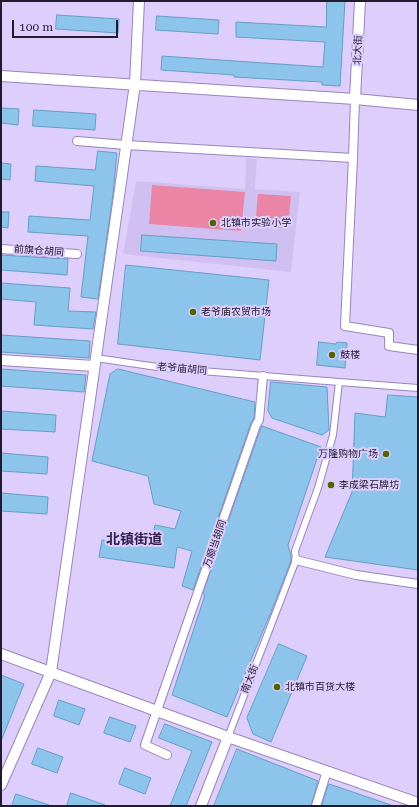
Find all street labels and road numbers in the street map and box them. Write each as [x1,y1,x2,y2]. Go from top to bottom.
street label: 北大街 [351,35,365,65]
street label: 前旗仓胡同 [14,243,64,259]
street label: 老爷庙胡同 [157,361,207,377]
street label: 万顺当胡同 [201,518,229,570]
street label: 南大街 [239,663,261,695]

